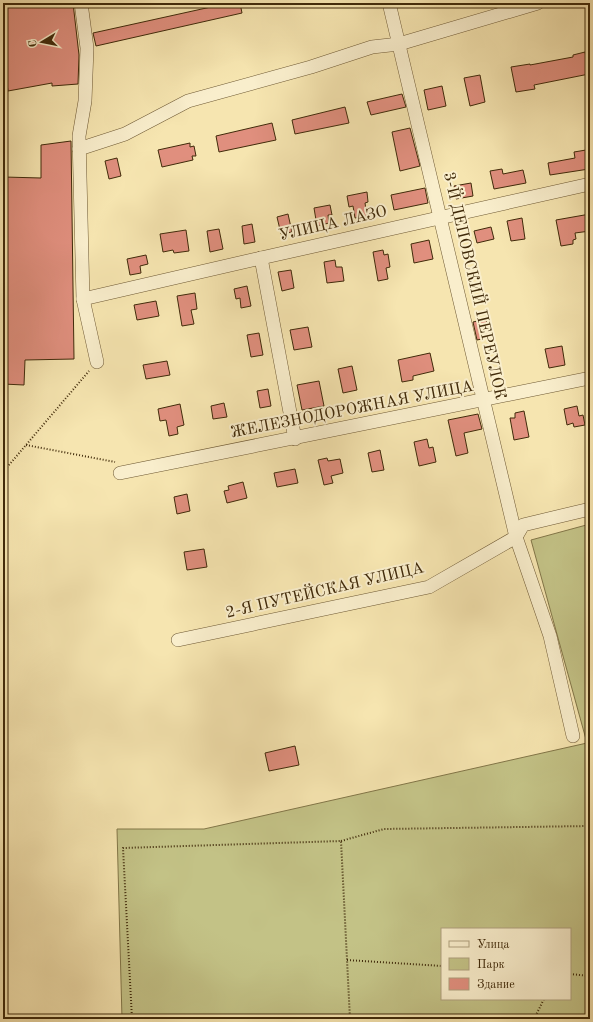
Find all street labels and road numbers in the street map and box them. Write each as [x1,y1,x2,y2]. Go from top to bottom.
street label: 3-Й ДЕПОВСКИЙ ПЕРЕУЛОК [440,170,512,402]
street label: УЛИЦА ЛАЗО [277,204,389,244]
street label: ЖЕЛЕЗНОДОРОЖНАЯ УЛИЦА [229,379,475,441]
street label: 2-Я ПУТЕЙСКАЯ УЛИЦА [224,556,426,622]

